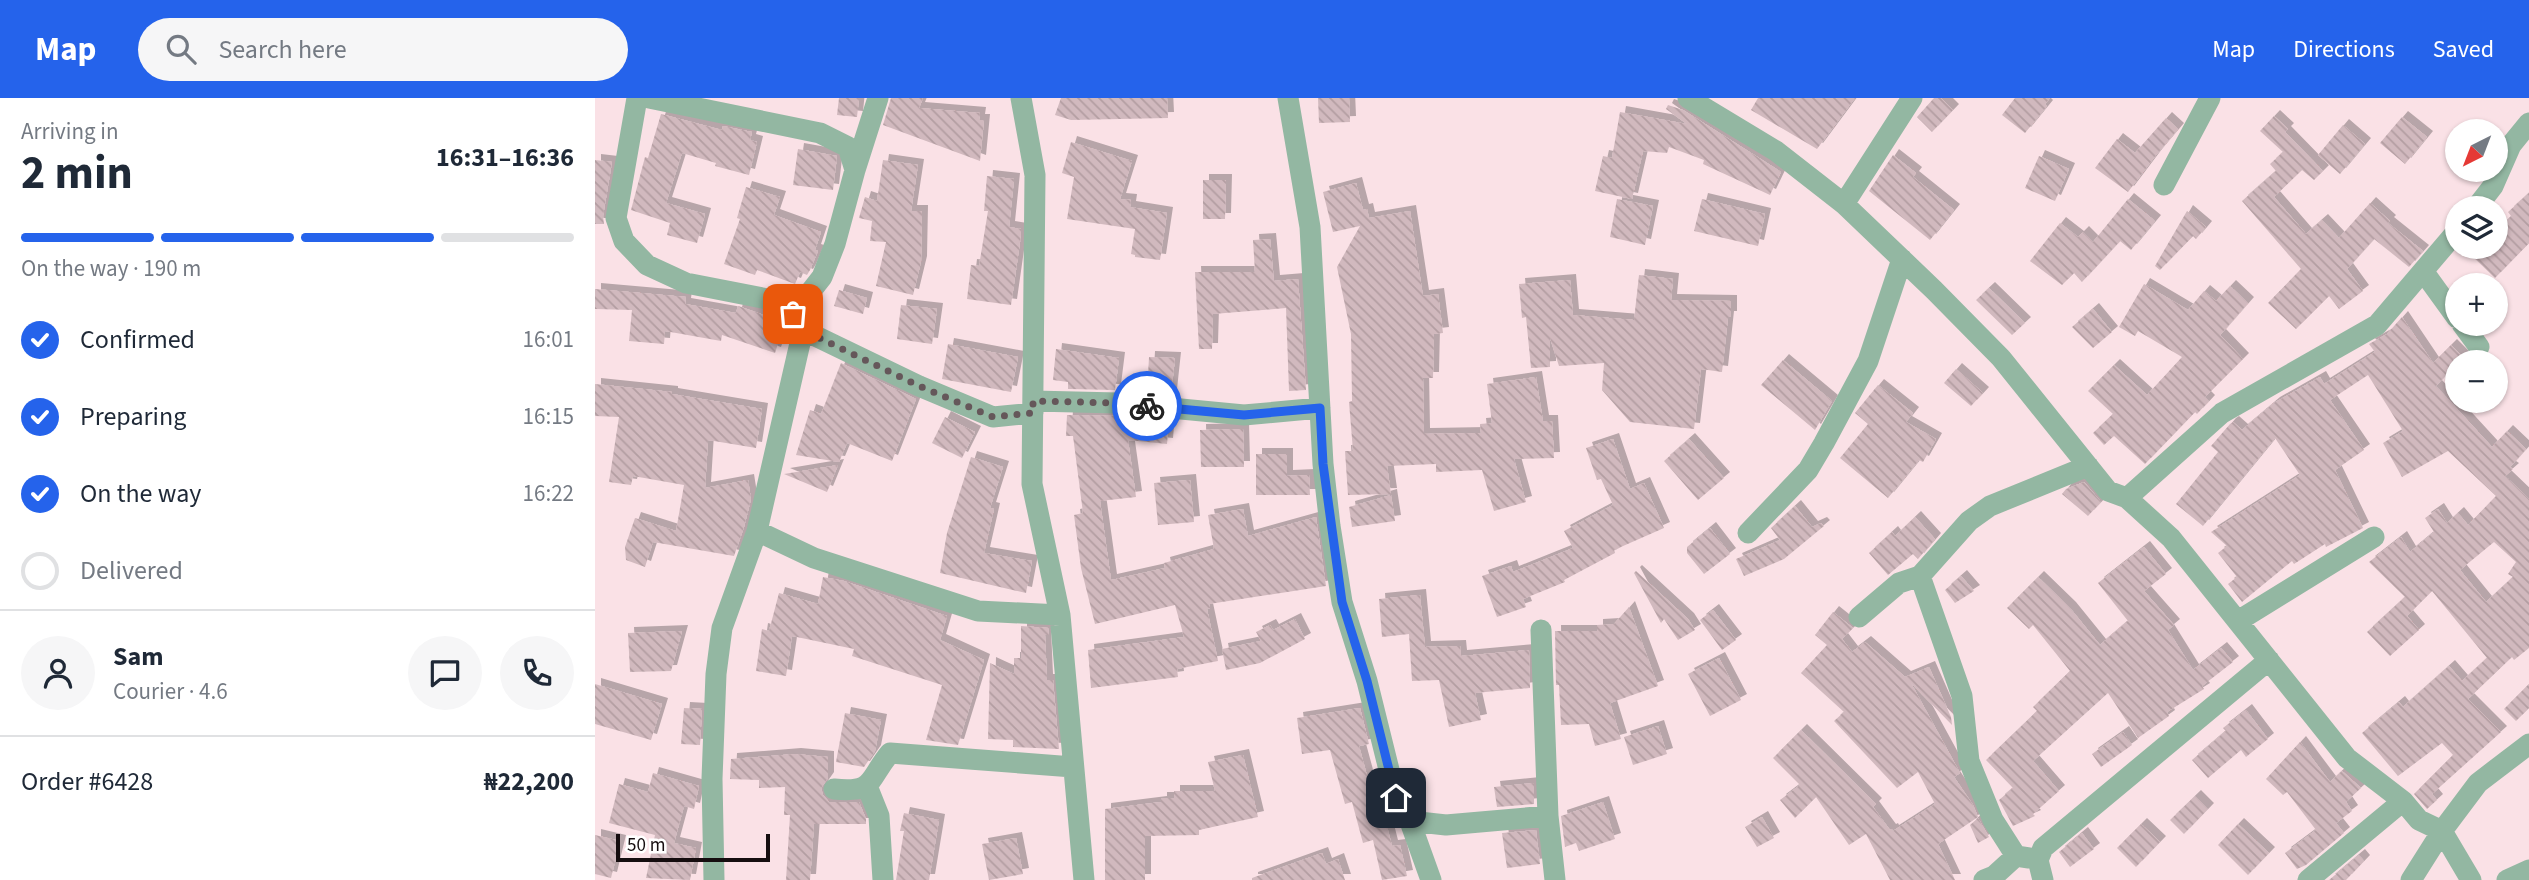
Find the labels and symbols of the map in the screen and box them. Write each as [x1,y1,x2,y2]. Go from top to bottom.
north arrow [2445,119,2508,182]
pin [763,284,823,344]
courier [1112,371,1182,441]
pin [1366,768,1426,828]
scale bar [616,831,770,863]

